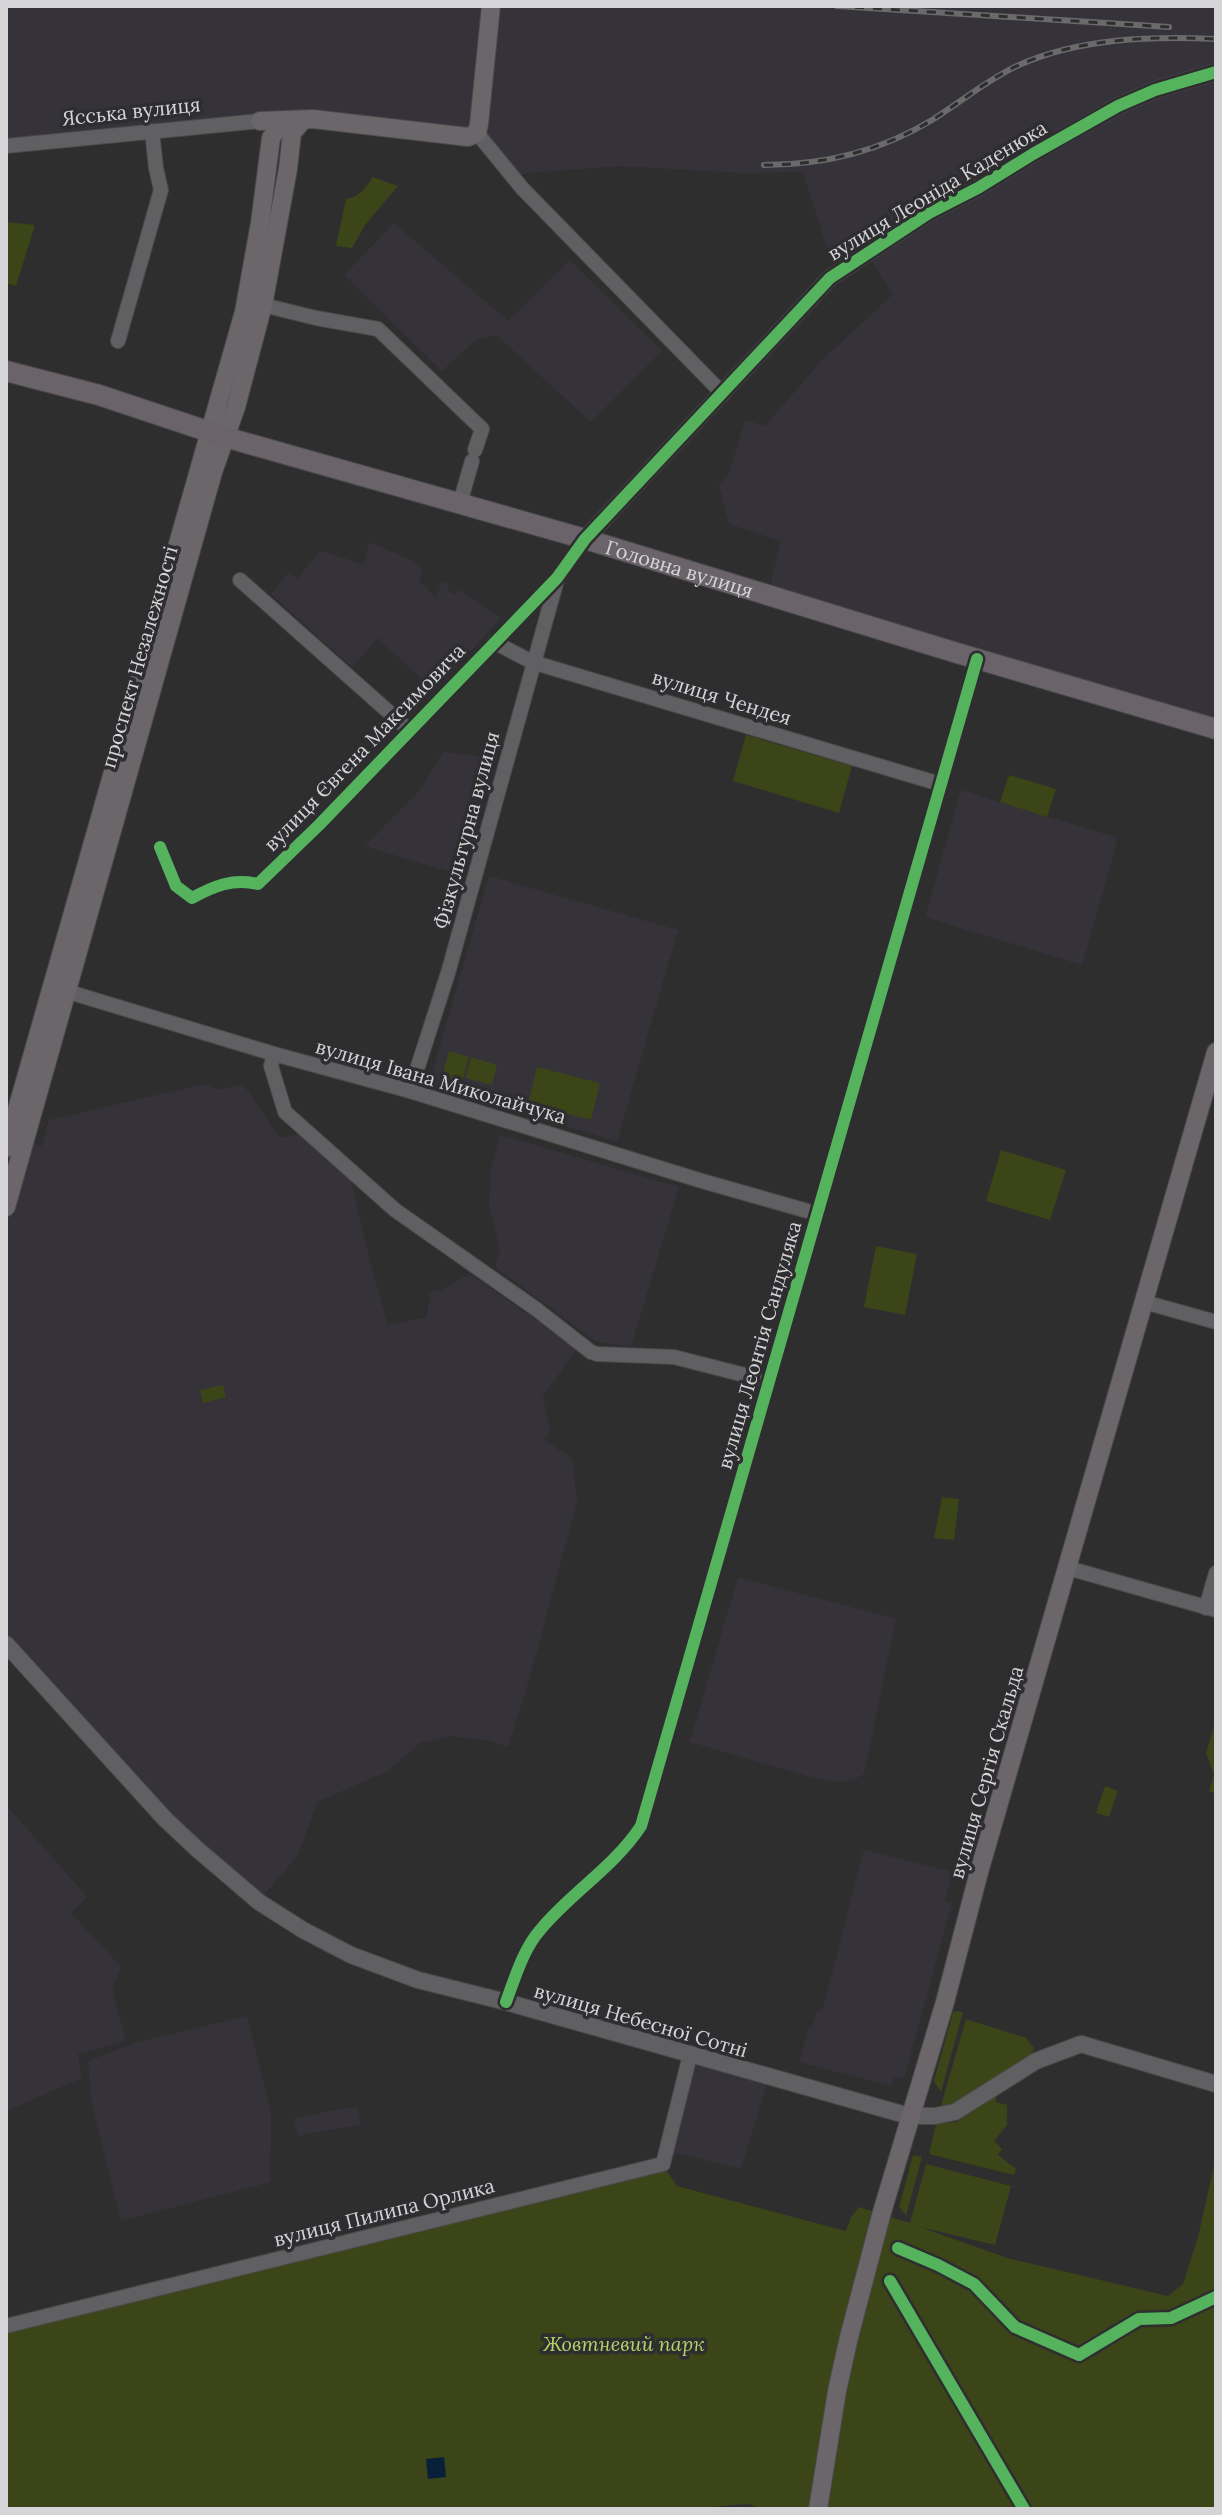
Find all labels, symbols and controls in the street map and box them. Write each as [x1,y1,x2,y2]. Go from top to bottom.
street label: Ясська вулиця [60,91,202,131]
street label: вулиця Леоніда Каденюка [823,114,1051,266]
street label: Головна вулиця [603,534,757,602]
street label: проспект Незалежності [95,543,183,771]
street label: вулиця Євгена Максимовича [258,638,470,856]
street label: вулиця Чендея [649,664,795,730]
street label: Фізкультурна вулиця [428,729,504,931]
street label: вулиця Івана Миколайчука [313,1033,569,1129]
street label: вулиця Леонтія Сандуляка [712,1218,806,1472]
street label: вулиця Сергія Скальда [944,1663,1028,1881]
street label: вулиця Небесної Сотні [531,1978,751,2062]
street label: вулиця Пилипа Орлика [271,2172,497,2252]
park label: Жовтневий парк [542,2331,705,2356]

